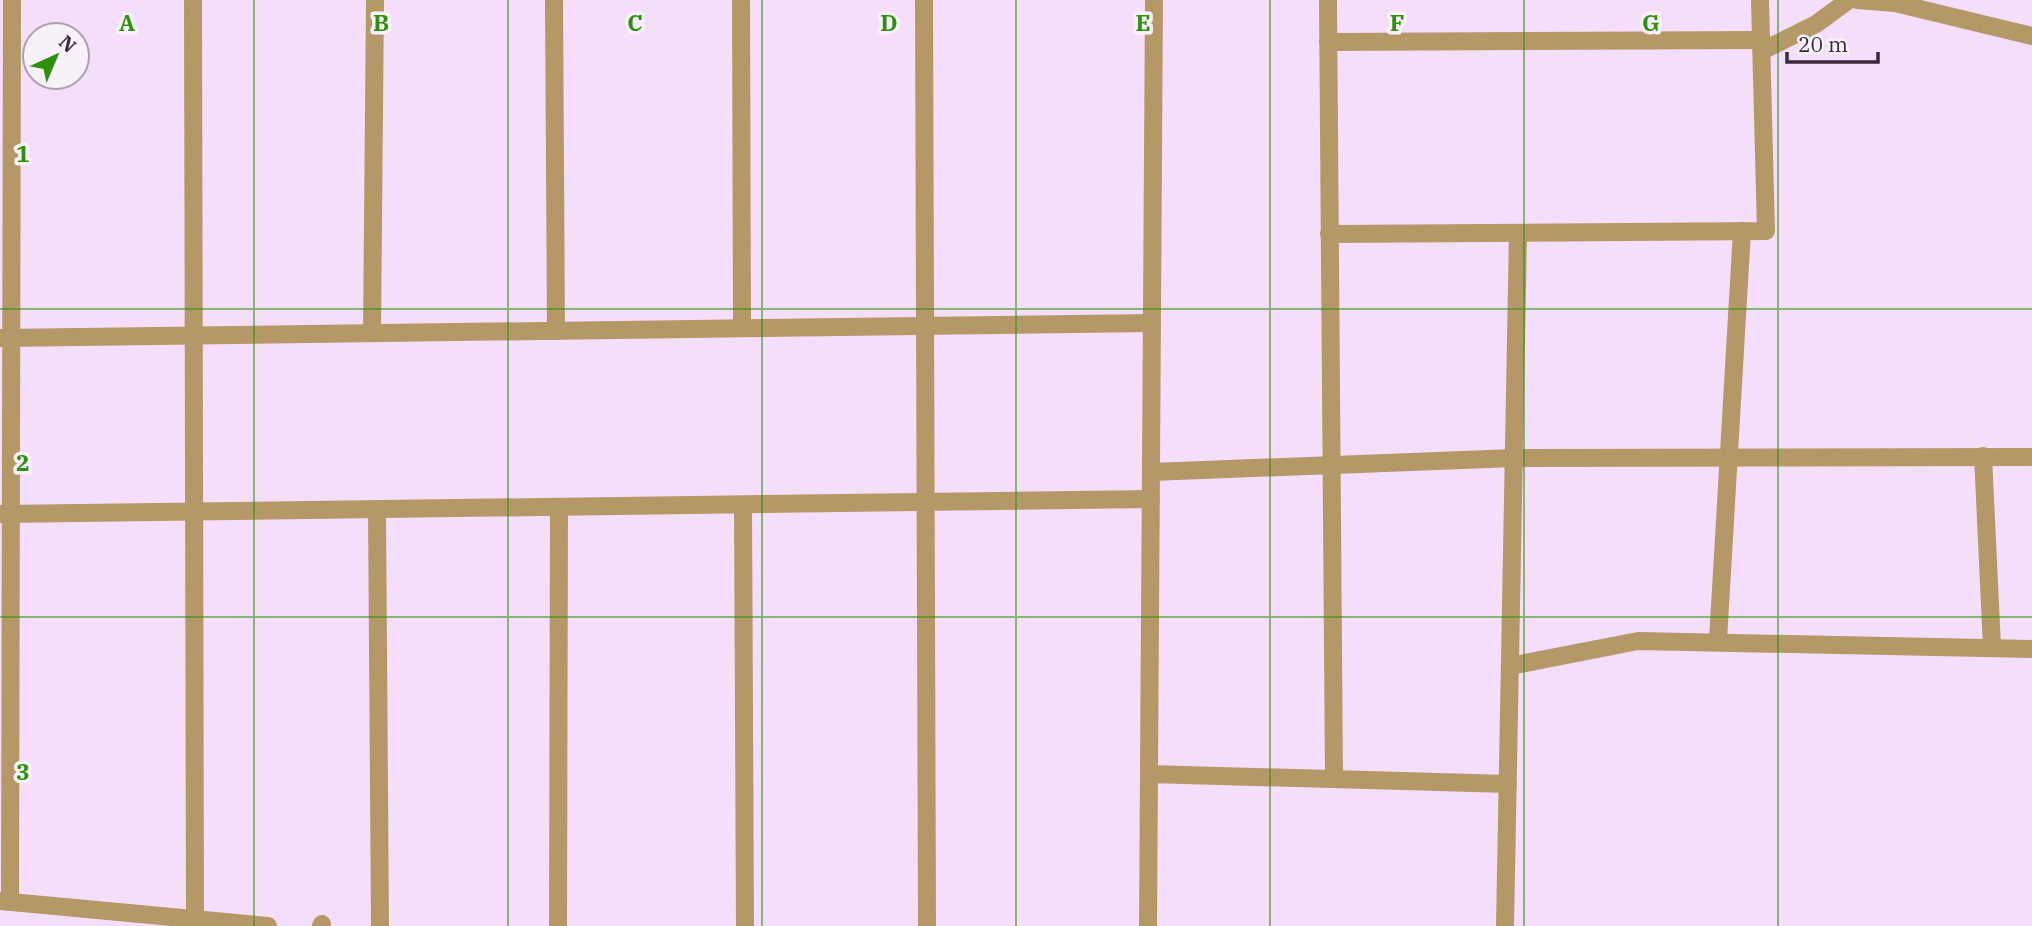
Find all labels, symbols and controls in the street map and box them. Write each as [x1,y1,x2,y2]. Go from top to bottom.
text: A [119,7,135,37]
text: B [373,7,389,37]
text: C [627,7,643,37]
text: D [880,7,898,37]
text: E [1135,7,1151,37]
text: F [1390,7,1404,37]
text: G [1642,7,1660,37]
north arrow [21,21,91,91]
scale bar [1787,21,1878,65]
text: N [54,30,82,58]
text: 20 m [1798,30,1848,58]
text: 1 [16,138,30,168]
text: 2 [16,447,30,477]
text: 3 [16,756,30,786]

